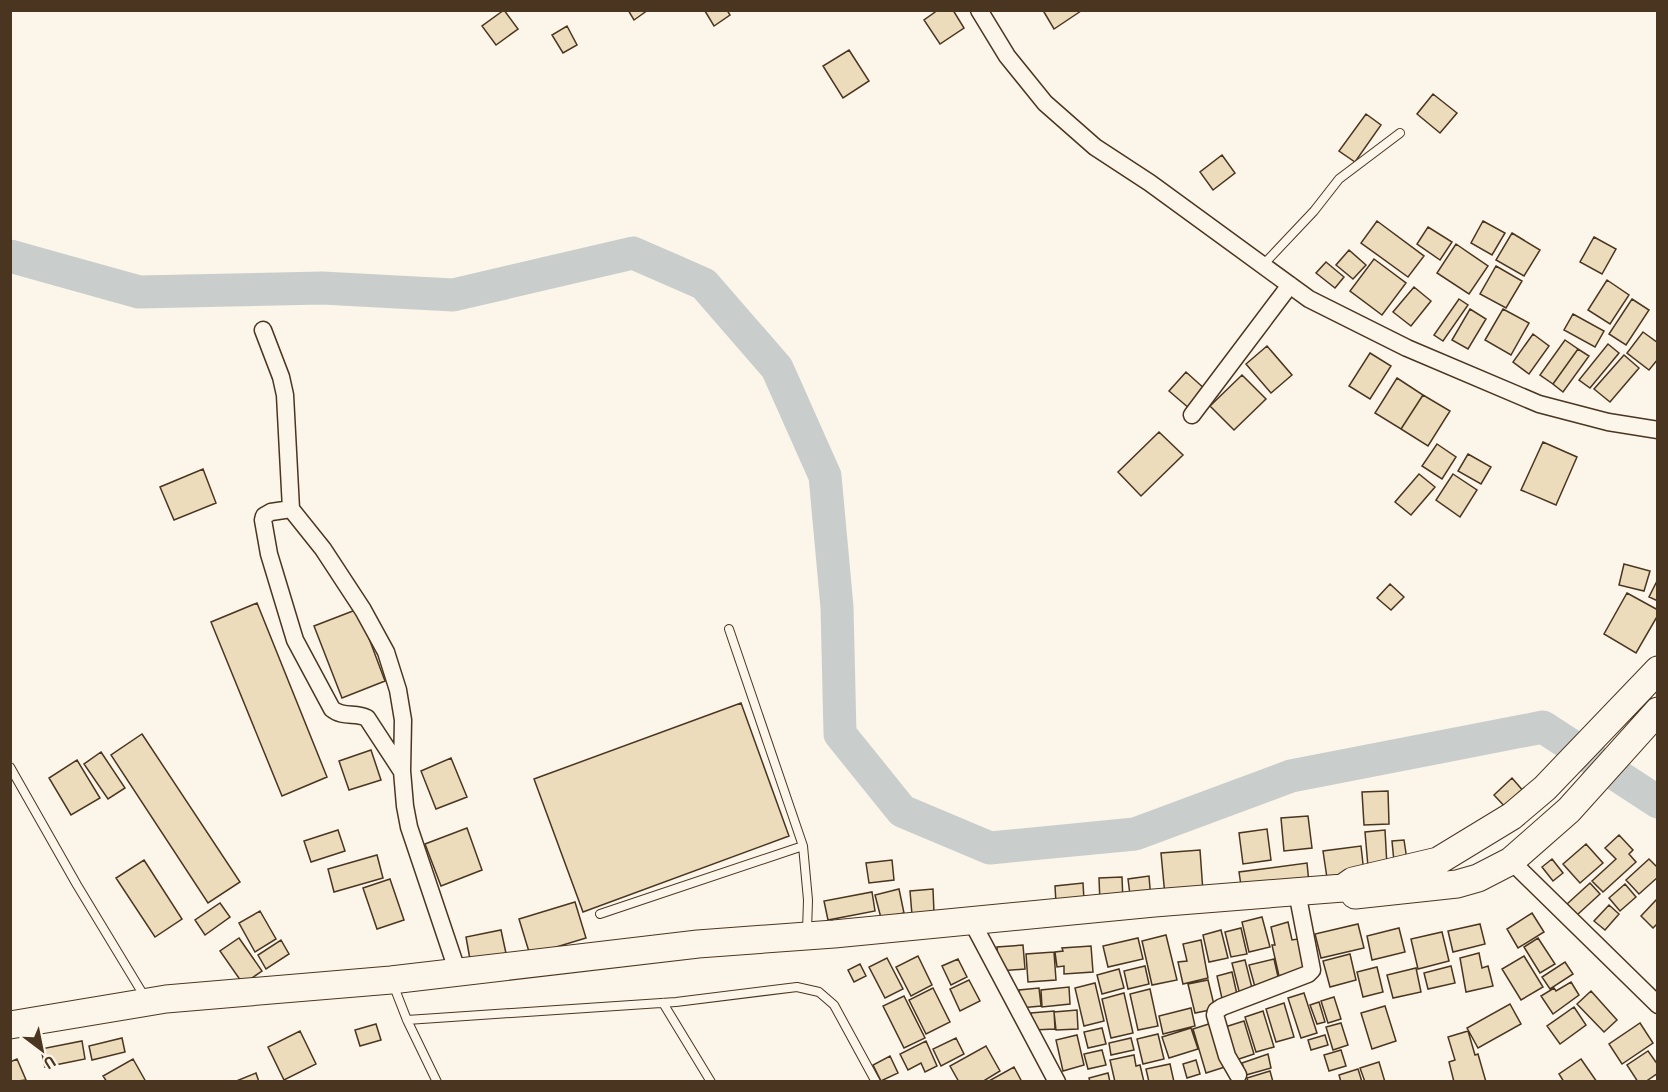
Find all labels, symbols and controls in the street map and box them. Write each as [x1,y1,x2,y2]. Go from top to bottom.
north arrow [12,1020,72,1080]
text: U [40,1052,60,1074]

